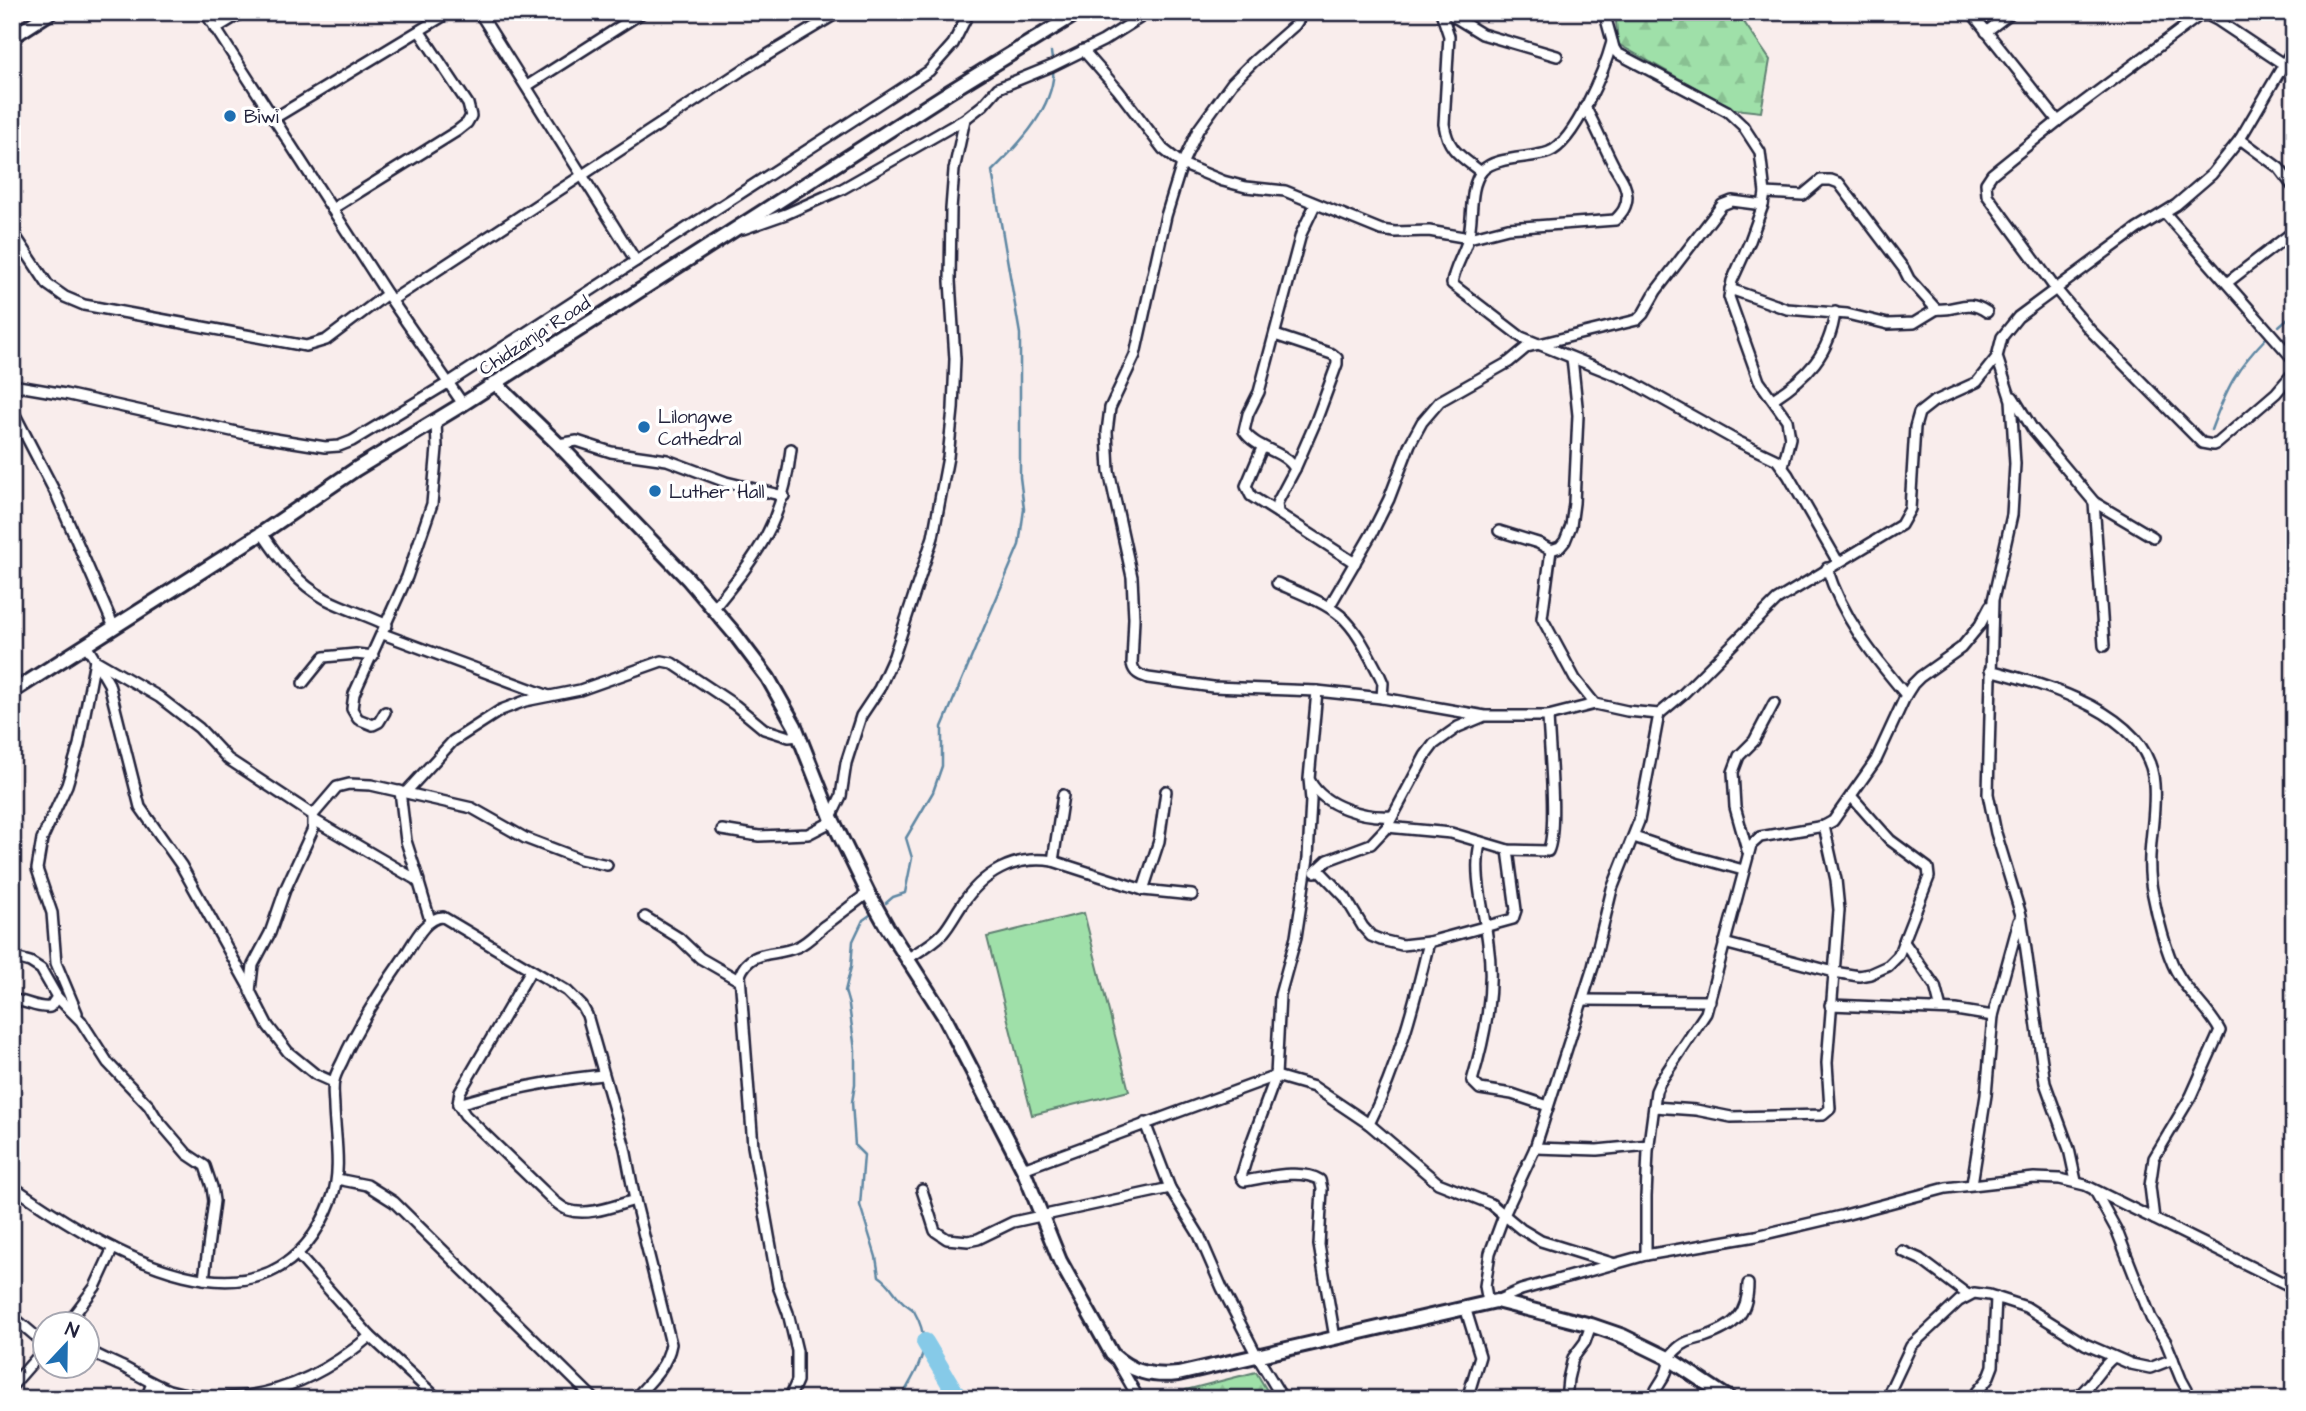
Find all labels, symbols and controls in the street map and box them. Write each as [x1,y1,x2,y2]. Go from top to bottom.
place label: Biwi [244,104,279,131]
marker: Biwi [222,108,238,124]
street label: Chidzanja Road [474,290,596,383]
place label: Lilongwe Cathedral [658,404,741,453]
marker: Lilongwe Cathedral [636,419,652,435]
place label: Luther Hall [669,479,764,506]
marker: Luther Hall [647,483,663,499]
north arrow [32,1310,102,1380]
text: N [61,1316,82,1345]

